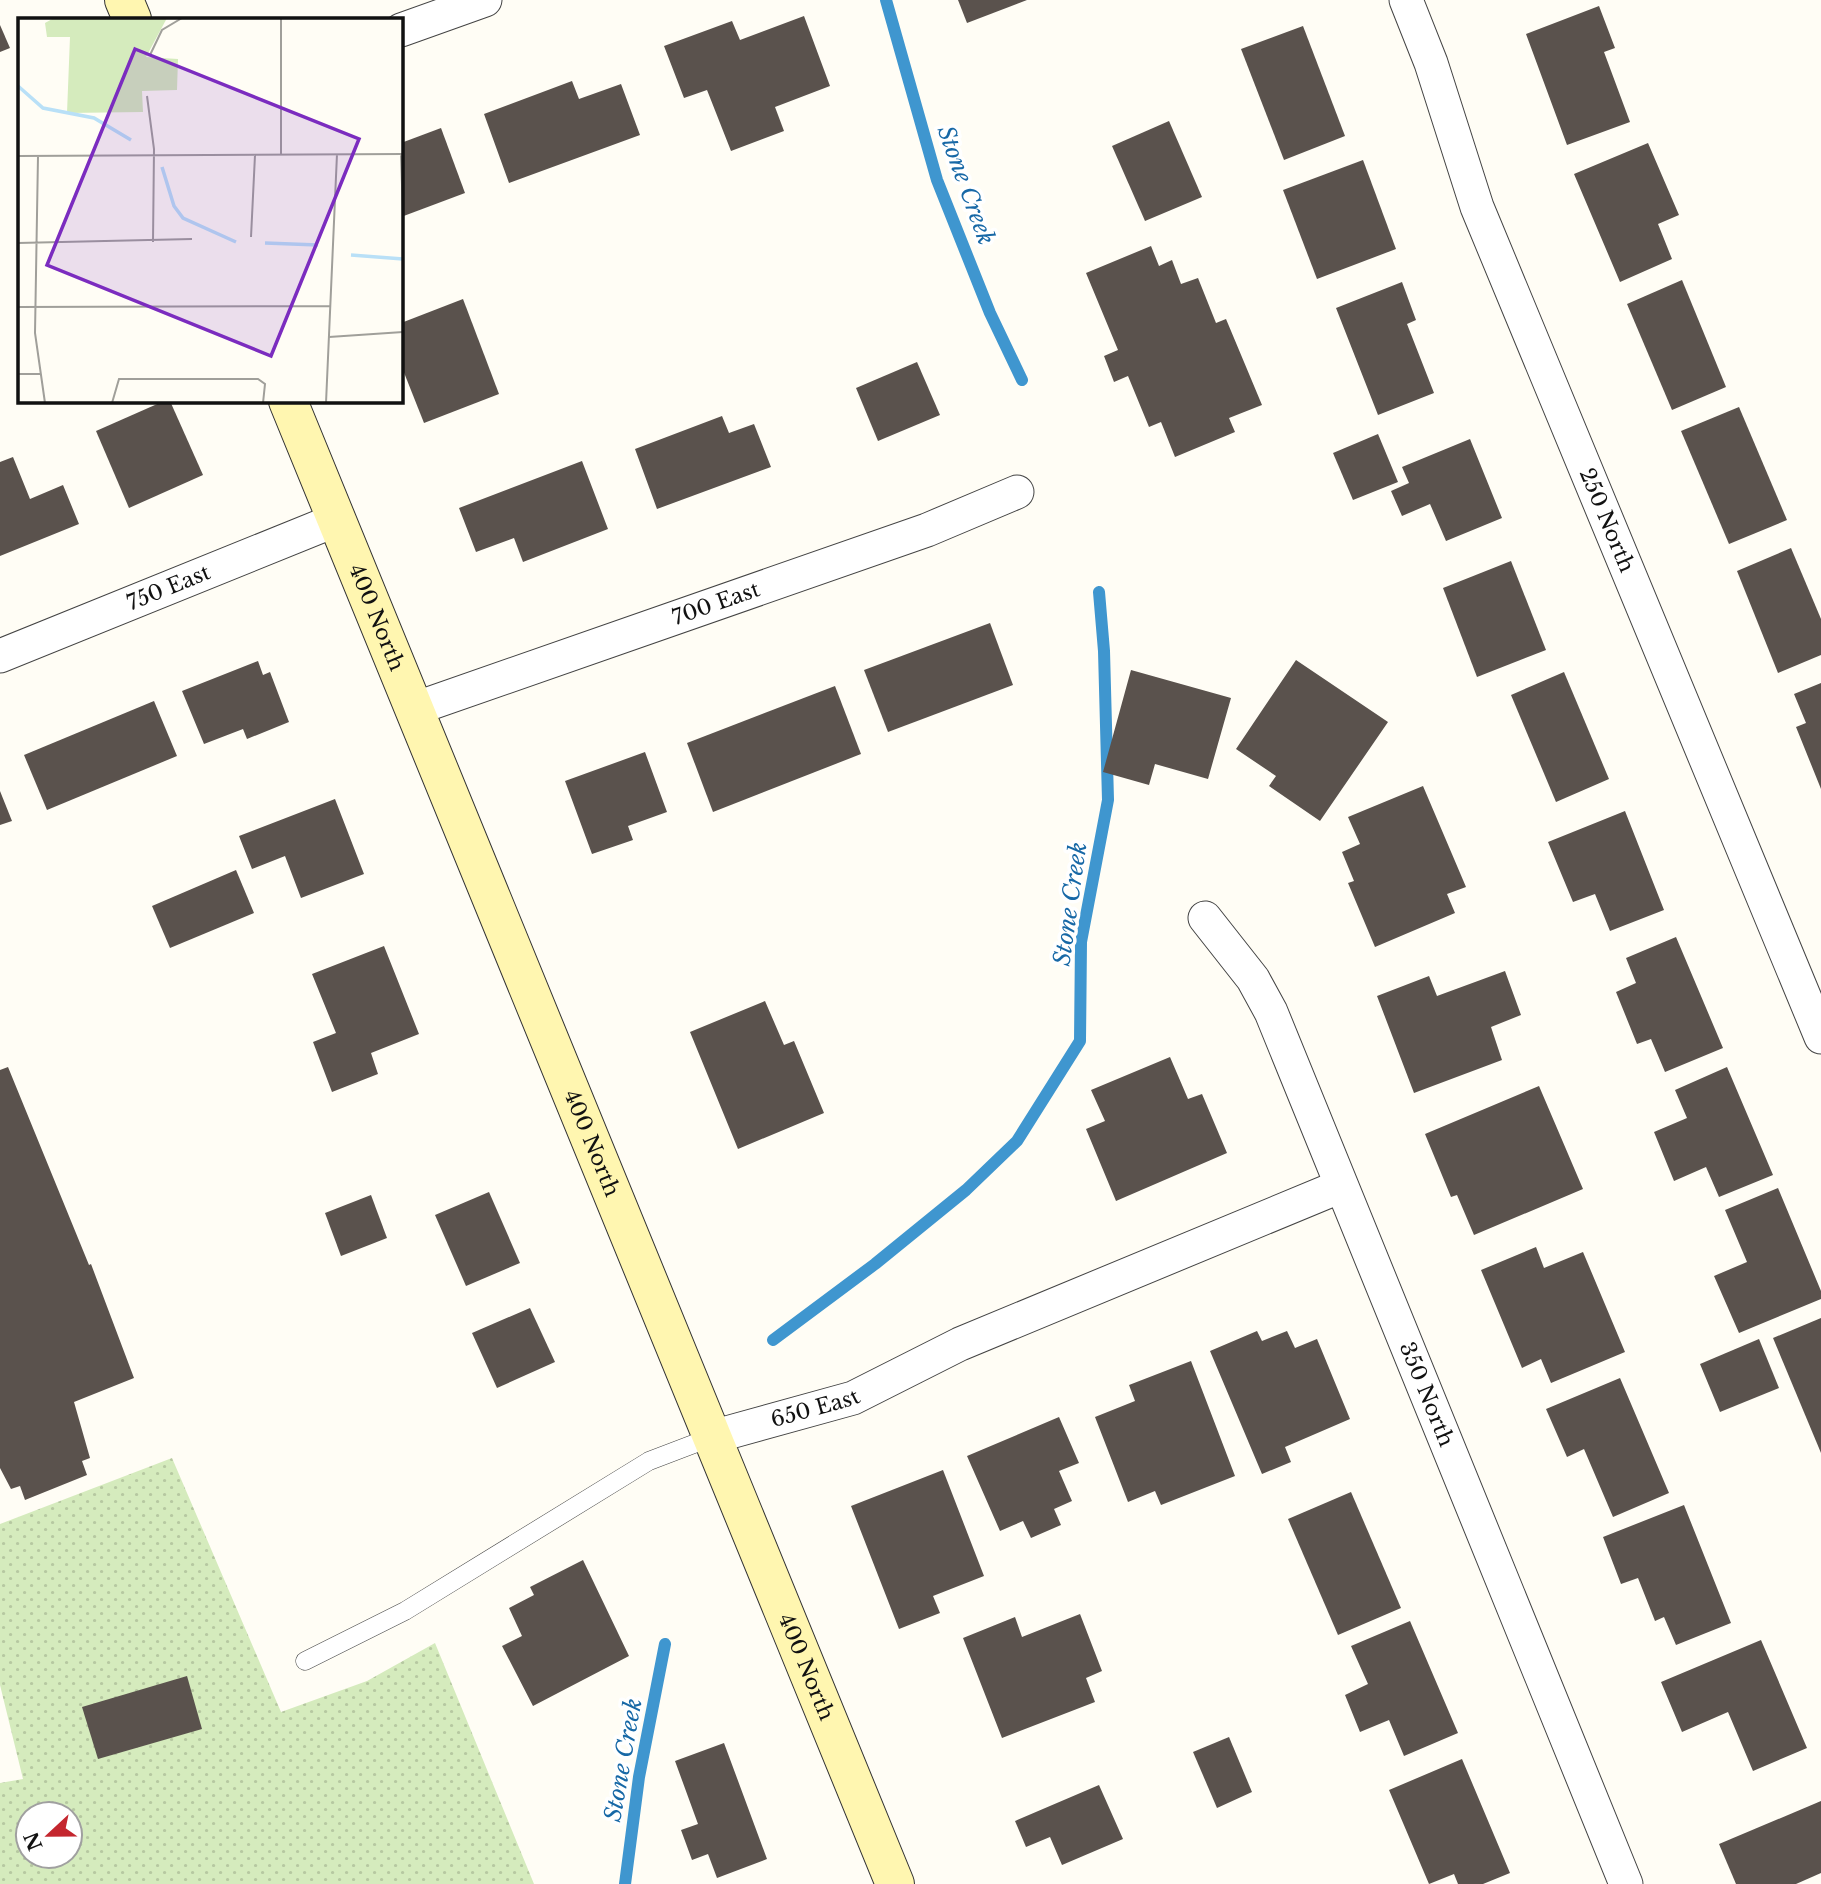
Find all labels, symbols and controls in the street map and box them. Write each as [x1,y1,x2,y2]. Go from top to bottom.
inset map [18,18,402,402]
water label: Stone Creek [932,122,1000,248]
street label: 250 North [1574,464,1640,576]
street label: 750 East [123,559,214,616]
street label: 400 North [343,560,410,675]
street label: 700 East [669,576,763,631]
water label: Stone Creek [1047,840,1093,968]
street label: 400 North [558,1086,625,1200]
street label: 350 North [1394,1338,1459,1450]
street label: 650 East [768,1384,864,1433]
street label: 400 North [773,1610,840,1724]
water label: Stone Creek [598,1696,648,1824]
north arrow [14,1800,84,1870]
text: N [20,1828,48,1854]

